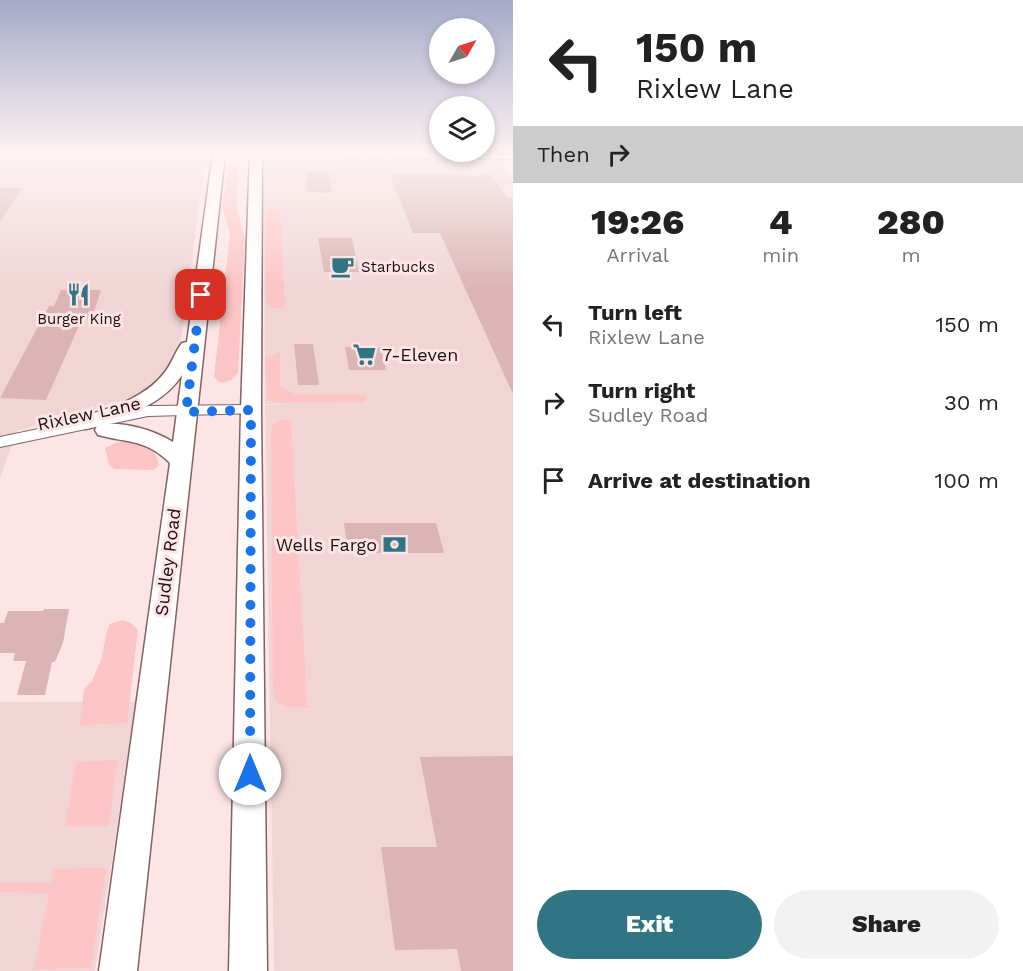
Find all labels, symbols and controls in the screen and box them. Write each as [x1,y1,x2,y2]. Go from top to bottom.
north arrow [429,18,495,84]
map controls [429,18,495,162]
text: 150 m [636,23,757,72]
icon: left [537,24,615,102]
text: Rixlew Lane [636,73,794,105]
button: layers [429,96,495,162]
icon: right [602,138,635,171]
text: Then [537,142,590,167]
text: 19:26 [591,201,684,243]
text: 4 [769,201,793,243]
text: 280 [877,201,945,243]
text: Arrival [606,243,669,267]
text: min [762,243,799,267]
text: m [901,243,921,267]
cafe icon: Starbucks [330,254,356,280]
place label: Starbucks [361,258,435,276]
pin [175,269,226,320]
icon: arrive [184,278,217,311]
restaurant icon: Burger King [66,282,92,308]
text: Turn left [588,300,682,325]
icon: left [537,308,570,341]
place label: Burger King [37,310,121,328]
text: 150 m [935,312,999,337]
text: Rixlew Lane [588,325,705,349]
supermarket icon: 7-Eleven [351,342,377,368]
place label: 7-Eleven [382,344,458,365]
text: Turn right [588,378,695,403]
icon: right [537,386,570,419]
text: 30 m [944,390,999,415]
street label: Rixlew Lane [35,392,143,435]
text: Sudley Road [588,403,708,427]
icon: arrive [537,464,570,497]
text: Arrive at destination [588,468,811,493]
text: 100 m [935,468,999,493]
street label: Sudley Road [150,507,185,617]
bank icon: Wells Fargo [382,532,408,558]
place label: Wells Fargo [276,534,377,555]
position arrow [218,742,282,806]
button: Exit [537,890,762,959]
button: Share [774,890,999,959]

